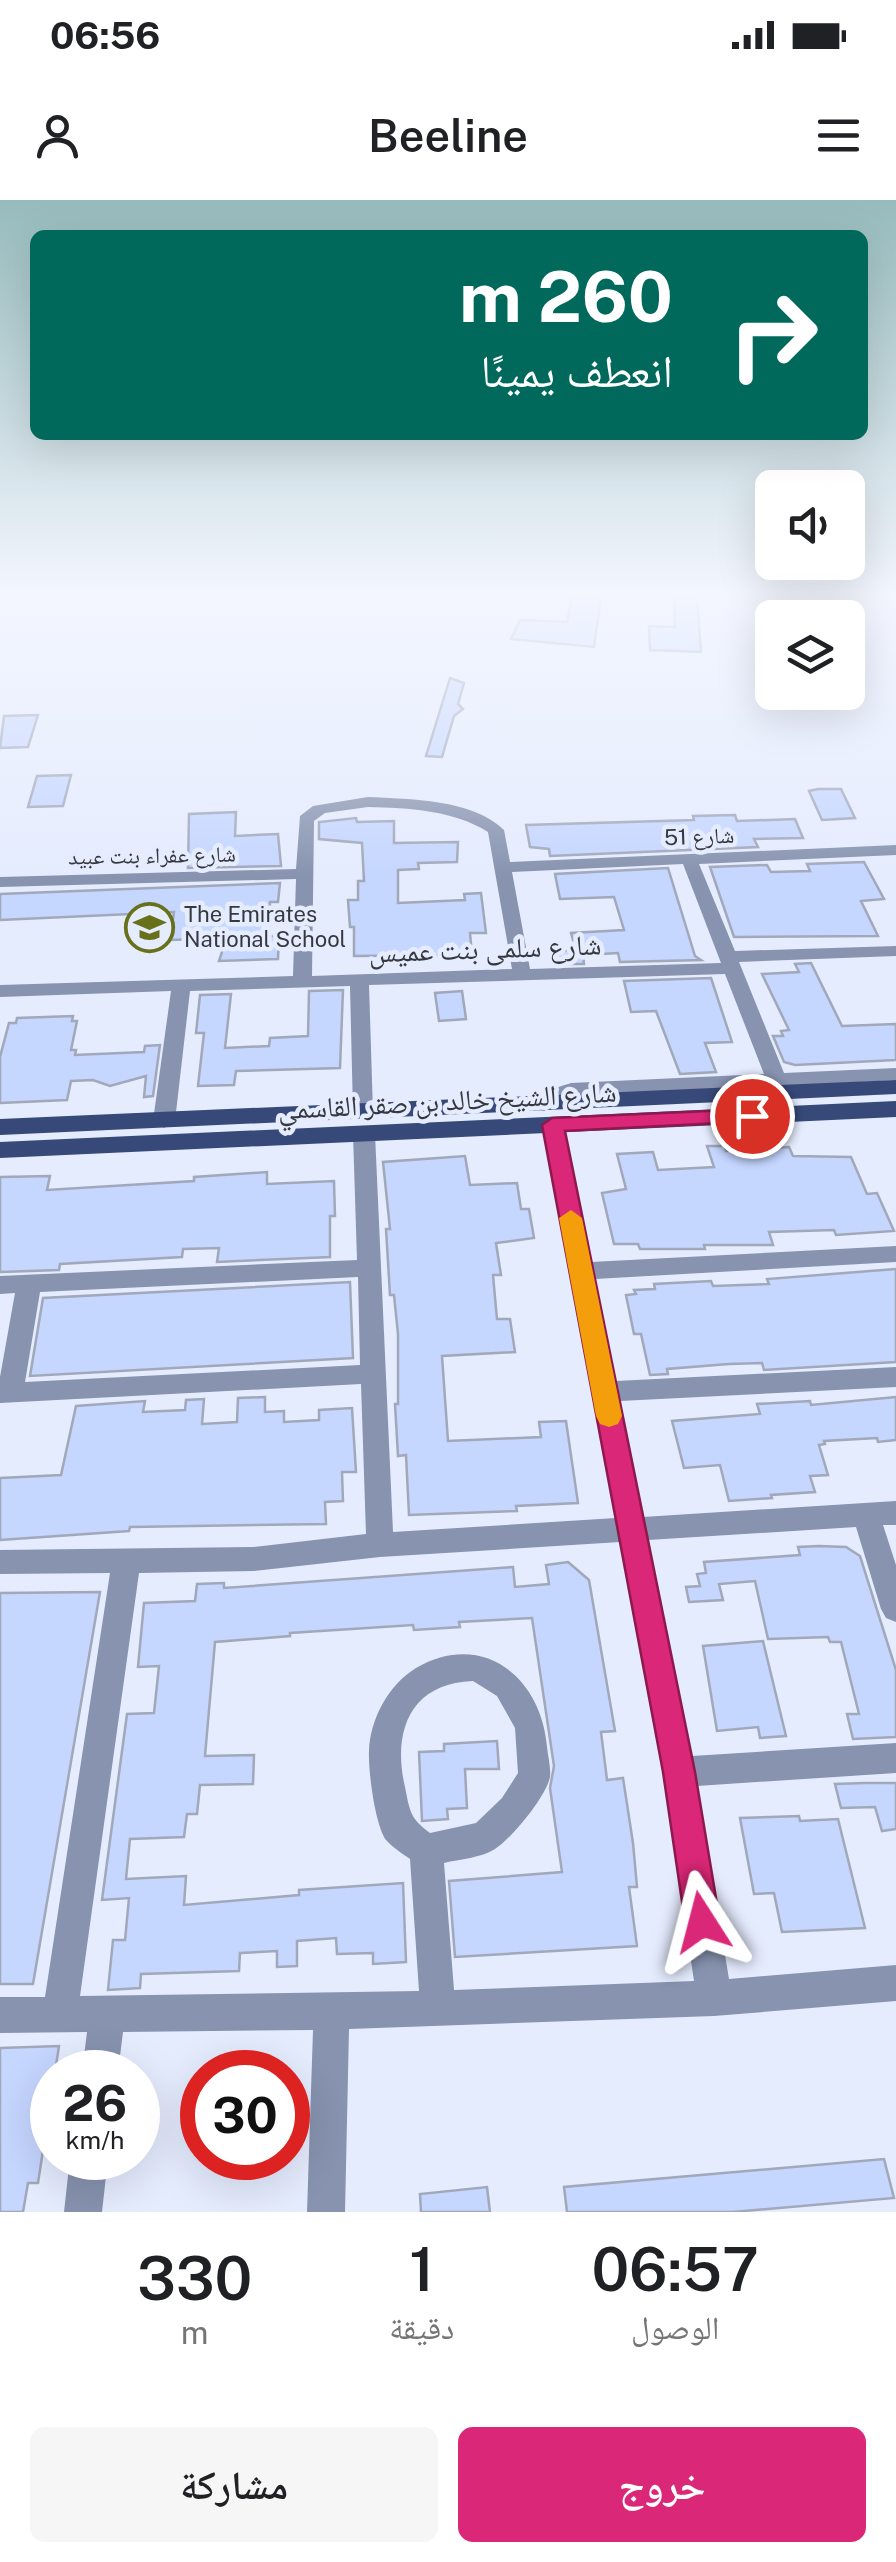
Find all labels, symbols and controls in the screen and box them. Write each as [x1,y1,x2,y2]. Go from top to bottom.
text: 06:56 [50,13,160,58]
icon: person [30,108,85,163]
icon: menu [811,108,866,163]
text: Beeline [368,109,528,162]
text: 260 m [459,255,673,338]
icon: right [708,270,838,400]
text: انعطف يمينًا [481,344,673,397]
map controls [755,470,865,710]
button: sound [755,470,865,580]
button: layers [755,600,865,710]
street label: شارع 51 [663,822,735,851]
street label: شارع عفراء بنت عبيد [68,841,236,870]
school or university icon: The Emirates National School [123,901,175,953]
place label: The Emirates National School [184,901,346,952]
street label: شارع سلمى بنت عميس [368,927,602,971]
pin [710,1074,795,1159]
street label: شارع الشيخ خالد بن صقر القاسمي [277,1075,618,1132]
icon: arrive [725,1089,780,1144]
position arrow [650,1870,754,1974]
speed limit sign: 30 [180,2050,310,2180]
text: 26 [63,2073,127,2132]
text: km/h [66,2125,124,2155]
text: 1 [409,2234,434,2305]
text: 06:57 [591,2234,759,2305]
text: 330 [137,2243,252,2314]
text: دقيقة [389,2309,454,2346]
text: الوصول [631,2309,719,2346]
text: m [181,2314,209,2351]
button: مشاركة [30,2427,438,2542]
button: خروج [458,2427,866,2542]

